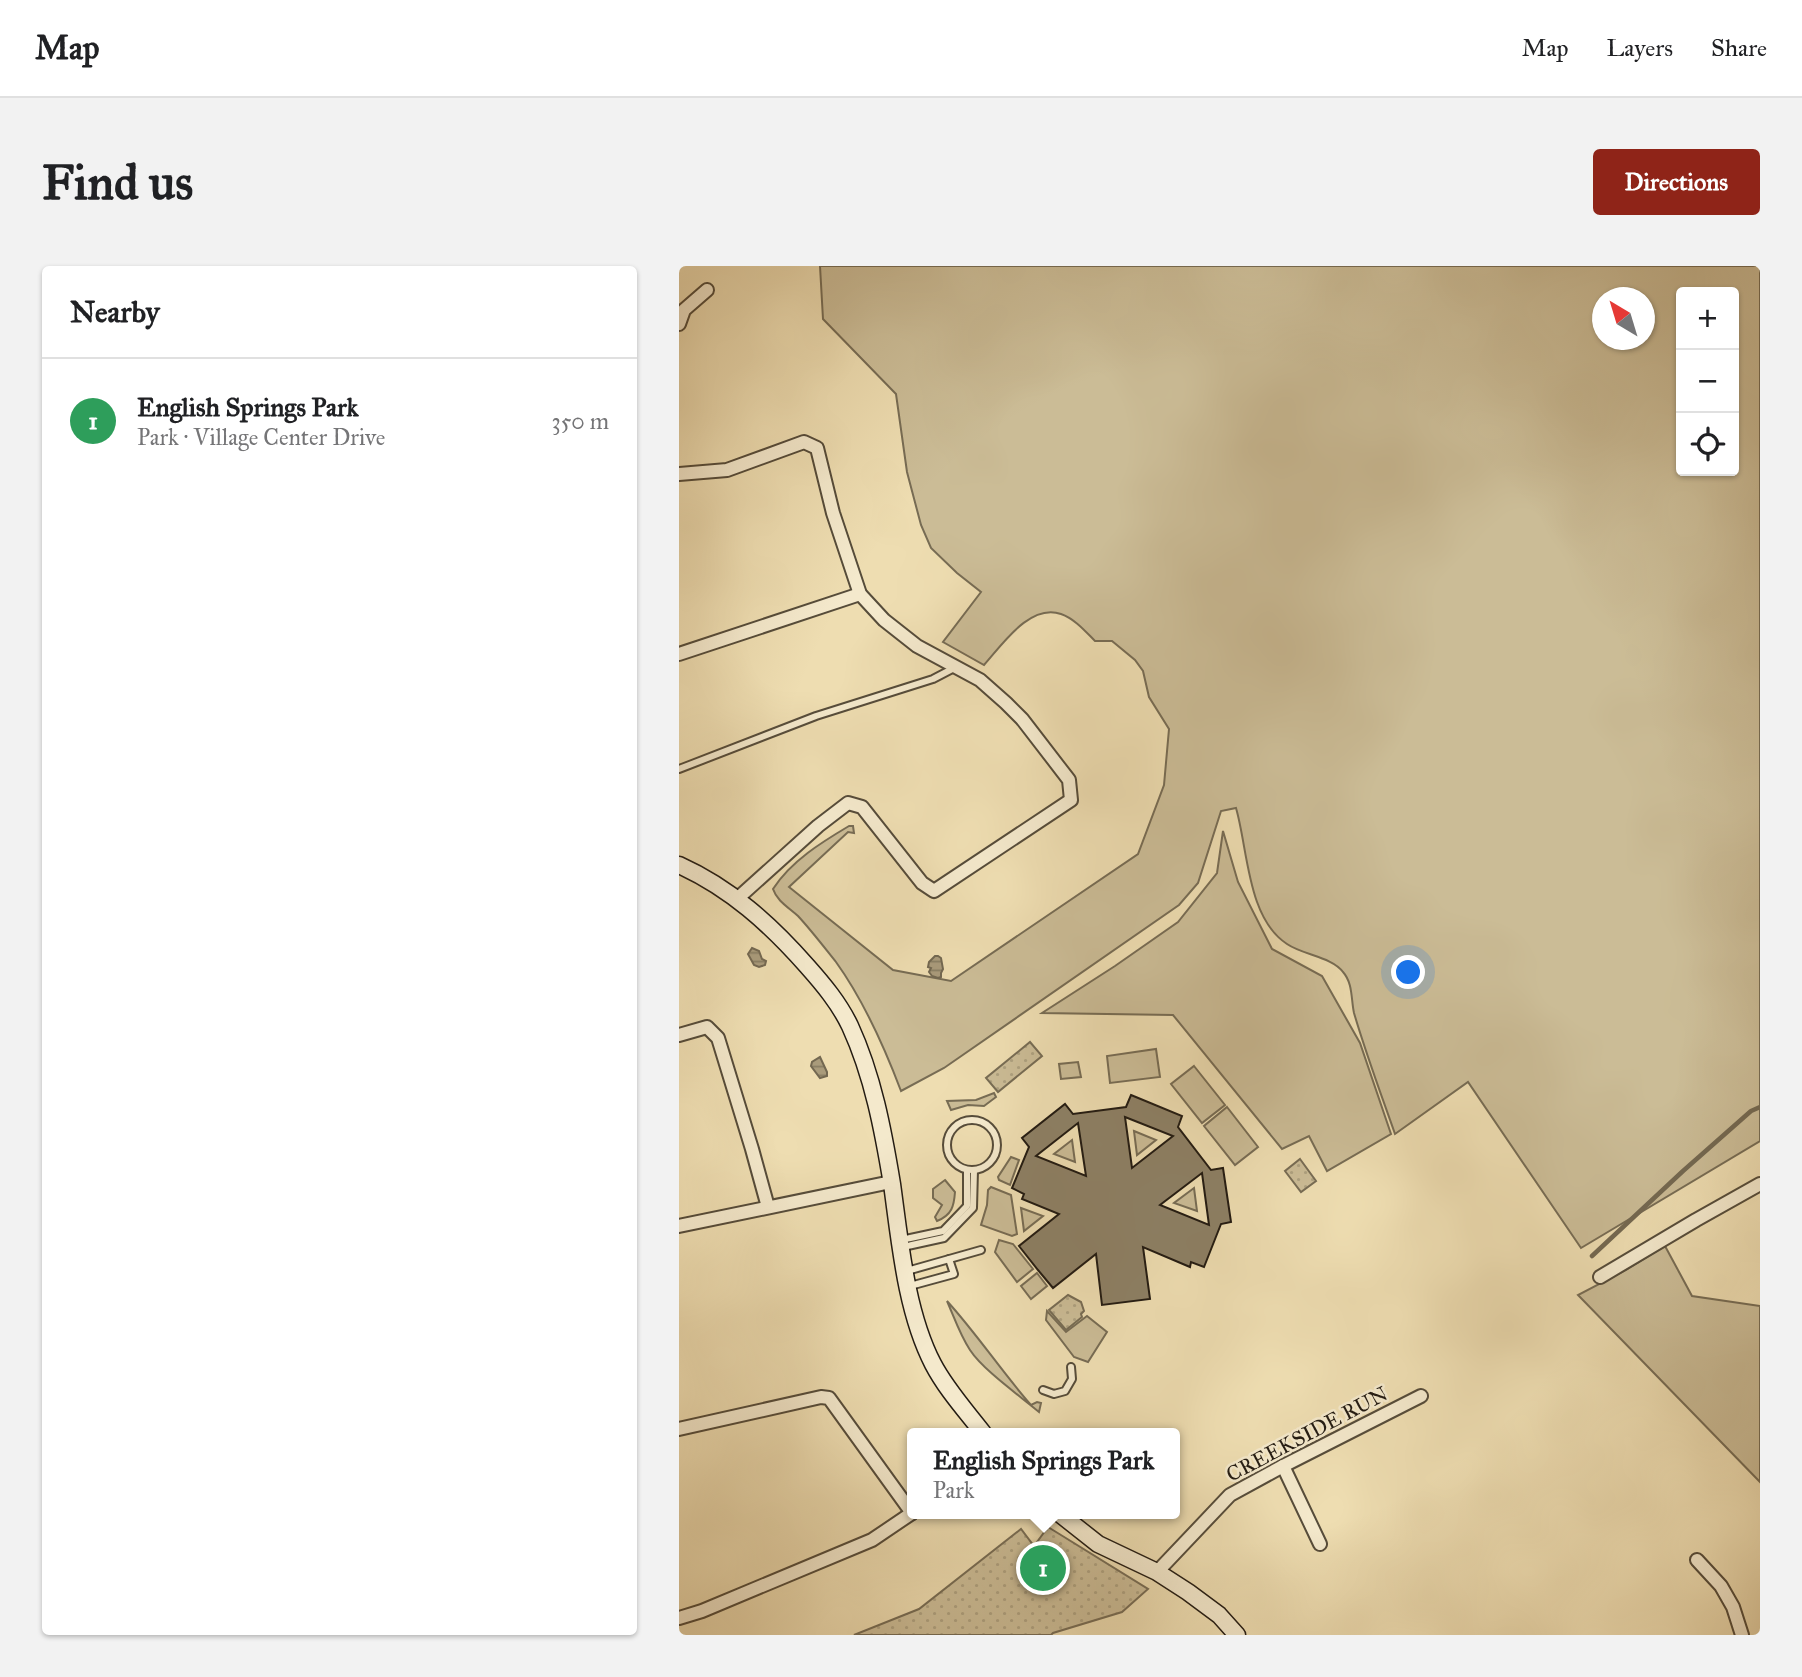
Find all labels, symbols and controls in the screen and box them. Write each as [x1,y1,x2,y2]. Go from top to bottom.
text: Map [35,28,99,68]
text: Map [1522,33,1569,63]
text: Layers [1607,33,1673,63]
text: Share [1711,33,1767,63]
button: Directions [1593,149,1760,215]
text: Find us [42,153,193,212]
north arrow [1592,287,1655,350]
map controls [1676,287,1739,476]
button: + [1676,287,1739,350]
text: Nearby [70,294,160,330]
button: − [1676,350,1739,413]
text: English Springs Park [137,391,359,423]
text: 1 [88,407,98,435]
text: 350 m [551,407,609,435]
button: locate [1676,413,1739,476]
text: Park · Village Center Drive [137,423,385,451]
your location [1391,955,1425,989]
street label: CREEKSIDE RUN [1222,1380,1392,1488]
popup [907,1428,1180,1519]
text: English Springs Park [933,1444,1154,1476]
text: Park [933,1476,974,1504]
pin: 1 [1020,1542,1066,1594]

